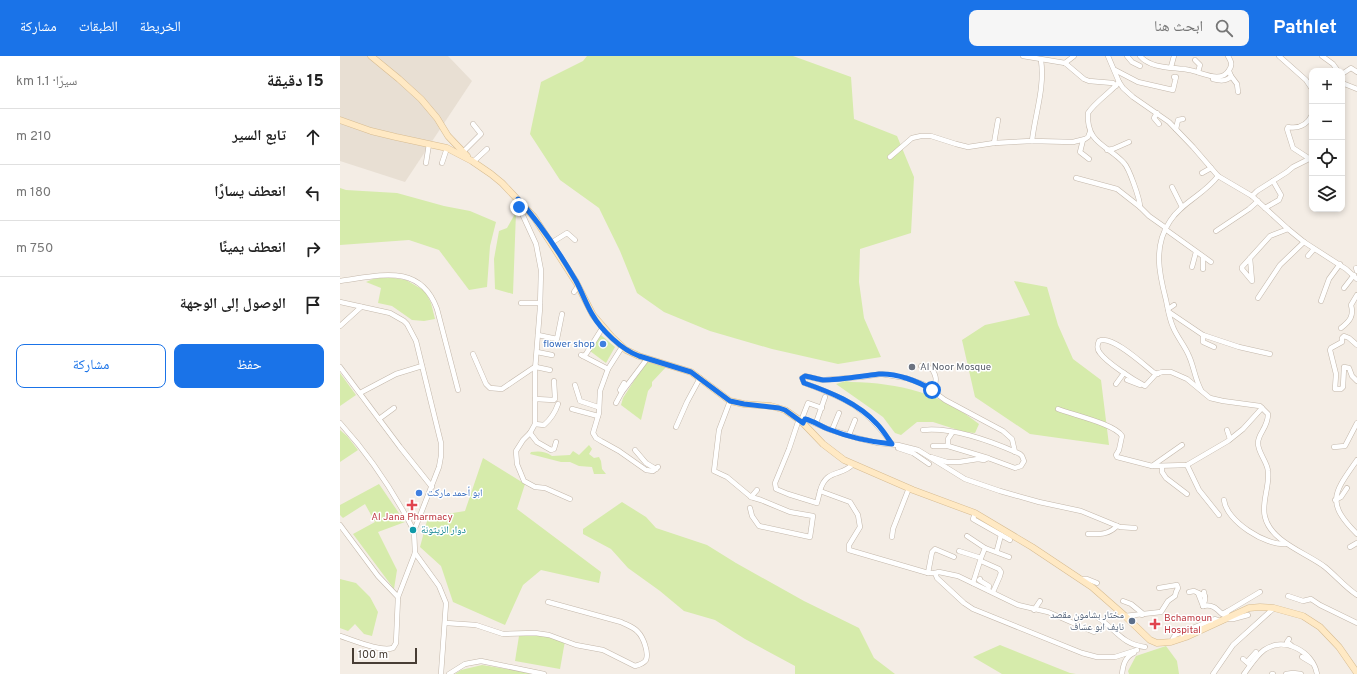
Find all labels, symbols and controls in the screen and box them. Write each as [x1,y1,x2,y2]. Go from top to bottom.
search box [969,10,1249,46]
text: Pathlet [1273,16,1337,40]
icon: search [1213,17,1235,39]
text: ابحث هنا [1154,18,1203,37]
text: مشاركة [20,19,57,36]
text: الطبقات [79,19,118,36]
text: الخريطة [140,19,181,36]
map controls [1309,68,1345,212]
button: + [1309,68,1345,104]
text: 15 دقيقة [267,71,324,93]
text: سيرًا · 1.1 km [16,74,77,90]
button: − [1309,104,1345,140]
icon: ahead [302,126,324,148]
text: تابع السير [232,127,286,146]
text: 210 m [16,129,51,145]
button: locate [1309,140,1345,176]
button: layers [1309,176,1345,212]
icon: left [302,182,324,204]
text: انعطف يسارًا [214,183,286,202]
text: 180 m [16,185,51,201]
route end [510,198,528,216]
icon: right [302,238,324,260]
text: انعطف يمينًا [219,239,286,258]
text: 750 m [16,241,53,257]
icon: arrive [302,294,324,316]
text: الوصول إلى الوجهة [180,295,286,314]
place label: flower shop [543,338,595,351]
marker: flower shop [598,339,608,349]
button: مشاركة [16,344,166,388]
button: حفظ [174,344,324,388]
place label: Al Noor Mosque [920,361,991,374]
marker: Al Noor Mosque [907,362,917,372]
route start [923,381,941,399]
place label: ابو أحمد ماركت [427,486,482,500]
marker: ابو أحمد ماركت [414,488,424,498]
marker: Al Jana Pharmacy [407,500,417,510]
place label: Al Jana Pharmacy [371,511,453,524]
place label: دوار الزيتونة [421,524,466,537]
marker: دوار الزيتونة [408,525,418,535]
place label: مختار بشامون مقصد نايف ابو عسّاف [1050,609,1124,634]
place label: Bchamoun Hospital [1164,612,1212,637]
marker: مختار بشامون مقصد نايف ابو عسّاف [1127,616,1137,626]
marker: Bchamoun Hospital [1149,618,1161,630]
scale bar [352,646,417,665]
text: 100 m [358,648,388,662]

